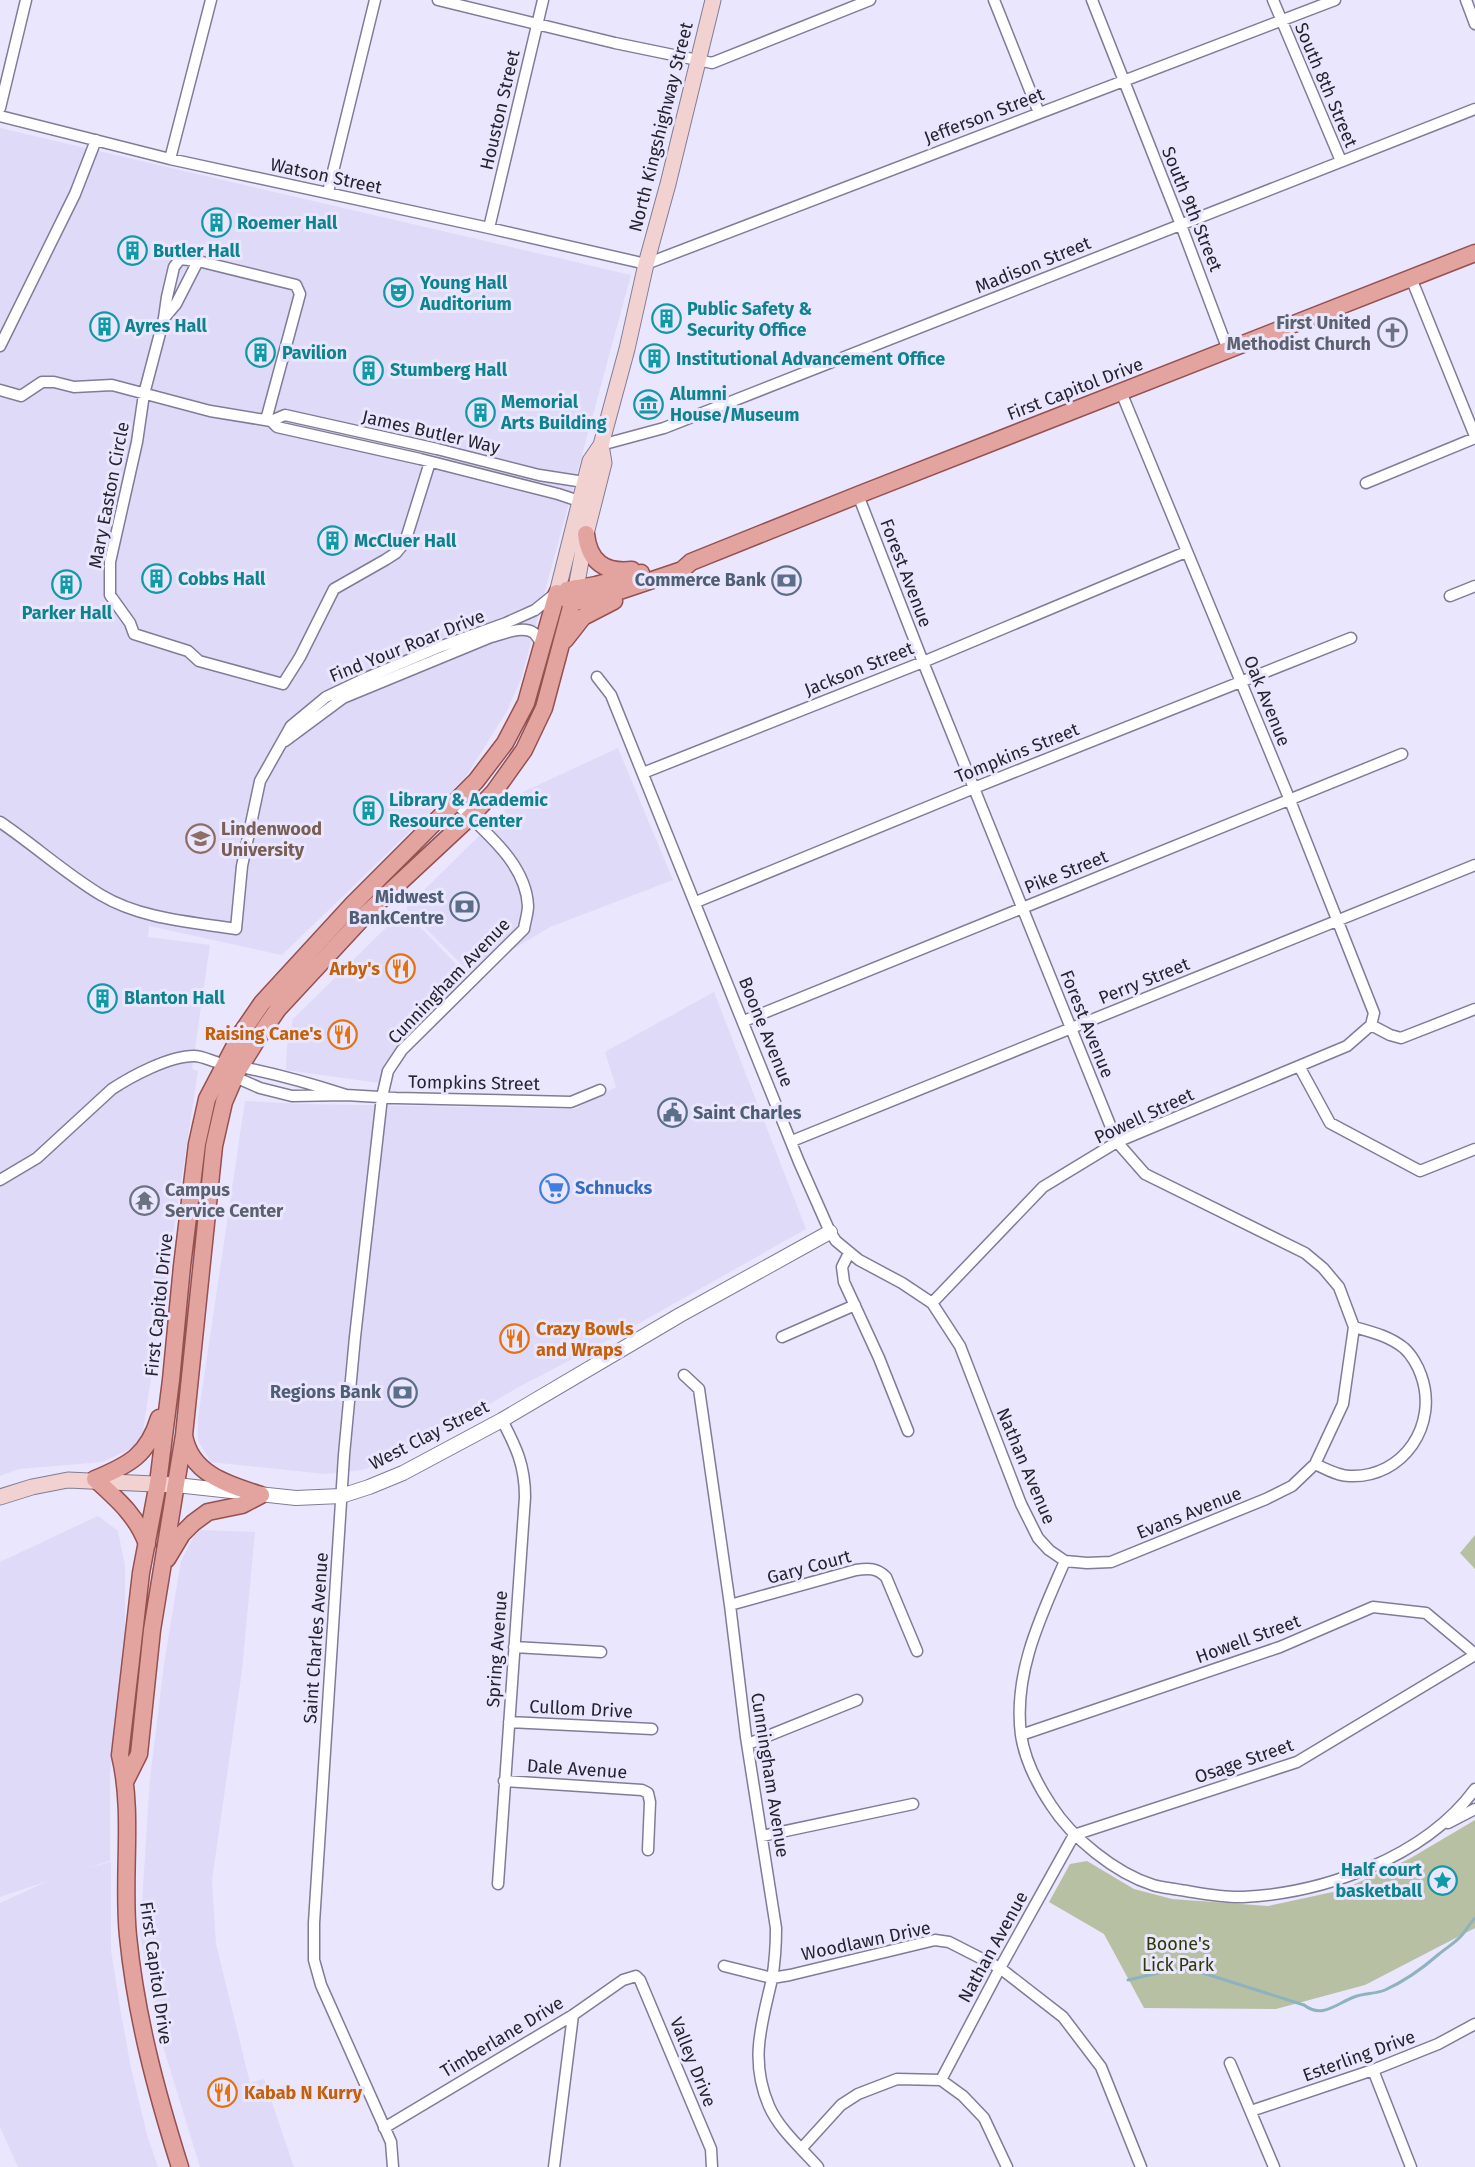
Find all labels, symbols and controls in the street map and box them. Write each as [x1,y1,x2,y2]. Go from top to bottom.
street label: North Kingshighway Street [624,19,698,234]
street label: South 8th Street [1290,19,1362,151]
street label: Houston Street [476,47,525,172]
street label: Jefferson Street [921,83,1048,149]
street label: South 9th Street [1157,143,1227,275]
street label: Watson Street [268,153,384,199]
building icon: Roemer Hall [200,207,232,239]
place label: Roemer Hall [237,212,338,234]
street label: Madison Street [972,232,1094,298]
building icon: Butler Hall [116,235,148,267]
place label: Butler Hall [153,240,241,262]
place label: Young Hall Auditorium [419,272,512,315]
theatre icon: Young Hall Auditorium [383,277,415,309]
place label: Public Safety & Security Office [687,298,812,341]
building icon: Public Safety & Security Office [650,303,682,335]
building icon: Ayres Hall [88,310,120,342]
place label: First United Methodist Church [1227,312,1371,355]
place label: Ayres Hall [124,315,208,337]
church icon: First United Methodist Church [1376,317,1408,349]
building icon: Pavilion [245,337,277,369]
place label: Pavilion [282,342,347,364]
building icon: Institutional Advancement Office [639,343,671,375]
place label: Institutional Advancement Office [676,348,945,370]
street label: First Capitol Drive [1004,353,1146,425]
building icon: Stumberg Hall [353,354,385,386]
place label: Stumberg Hall [390,359,508,381]
place label: Alumni House/Museum [669,383,799,426]
museum icon: Alumni House/Museum [633,388,665,420]
place label: Memorial Arts Building [500,391,607,434]
building icon: Memorial Arts Building [464,396,496,428]
street label: James Butler Way [360,405,502,459]
street label: Mary Easton Circle [84,420,134,570]
street label: Forest Avenue [875,516,937,630]
building icon: McCluer Hall [317,525,349,557]
place label: McCluer Hall [354,530,457,552]
building icon: Cobbs Hall [141,563,173,595]
bank icon: Commerce Bank [771,564,803,596]
building icon: Parker Hall [51,568,83,600]
place label: Cobbs Hall [178,568,266,590]
place label: Commerce Bank [635,569,767,591]
place label: Parker Hall [22,602,113,624]
street label: Find Your Roar Drive [326,605,488,687]
street label: Jackson Street [801,637,917,701]
street label: Oak Avenue [1239,652,1295,750]
street label: Tompkins Street [952,718,1083,788]
place label: Library & Academic Resource Center [389,789,548,832]
building icon: Library & Academic Resource Center [352,794,384,826]
place label: Lindenwood University [221,818,322,861]
school or university icon: Lindenwood University [184,823,216,855]
street label: Pike Street [1021,845,1111,899]
place label: Midwest BankCentre [349,886,445,929]
bank icon: Midwest BankCentre [449,891,481,923]
street label: Cunningham Avenue [383,913,515,1049]
restaurant icon: Arby's [385,953,417,985]
street label: Perry Street [1095,953,1193,1009]
place label: Arby's [328,958,380,980]
street label: Forest Avenue [1055,967,1119,1081]
street label: Boone Avenue [734,974,798,1090]
building icon: Blanton Hall [87,982,119,1014]
place label: Blanton Hall [124,987,225,1009]
restaurant icon: Raising Cane's [327,1018,359,1050]
place label: Raising Cane's [205,1023,322,1045]
street label: Tompkins Street [408,1071,541,1095]
street label: Powell Street [1091,1083,1198,1149]
public building icon: Saint Charles [656,1097,688,1129]
place label: Saint Charles [693,1102,802,1124]
supermarket icon: Schnucks [538,1172,570,1204]
place label: Schnucks [575,1177,652,1199]
place label: Campus Service Center [165,1179,284,1222]
temple icon: Campus Service Center [128,1184,160,1216]
street label: First Capitol Drive [141,1232,177,1378]
place label: Crazy Bowls and Wraps [536,1318,634,1361]
restaurant icon: Crazy Bowls and Wraps [499,1323,531,1355]
bank icon: Regions Bank [386,1376,418,1408]
place label: Regions Bank [270,1381,382,1403]
street label: West Clay Street [366,1395,493,1475]
street label: Nathan Avenue [992,1405,1060,1527]
street label: Evans Avenue [1133,1482,1245,1544]
street label: Gary Court [765,1545,854,1589]
street label: Saint Charles Avenue [299,1552,333,1724]
street label: Spring Avenue [482,1590,512,1708]
street label: Howell Street [1193,1610,1304,1668]
street label: Cunningham Avenue [746,1691,794,1859]
street label: Cullom Drive [529,1695,633,1723]
street label: Osage Street [1192,1734,1297,1788]
street label: Dale Avenue [526,1755,628,1783]
place label: Half court basketball [1336,1859,1423,1902]
place icon: Half court basketball [1427,1864,1459,1896]
street label: Nathan Avenue [953,1887,1033,2007]
street label: First Capitol Drive [135,1900,177,2046]
street label: Woodlawn Drive [799,1917,933,1965]
park label: Boone's Lick Park [1142,1933,1215,1976]
street label: Timberlane Drive [437,1992,567,2082]
street label: Valley Drive [665,2014,721,2110]
street label: Esterling Drive [1300,2025,1418,2087]
restaurant icon: Kabab N Kurry [207,2077,239,2109]
place label: Kabab N Kurry [244,2082,363,2104]

